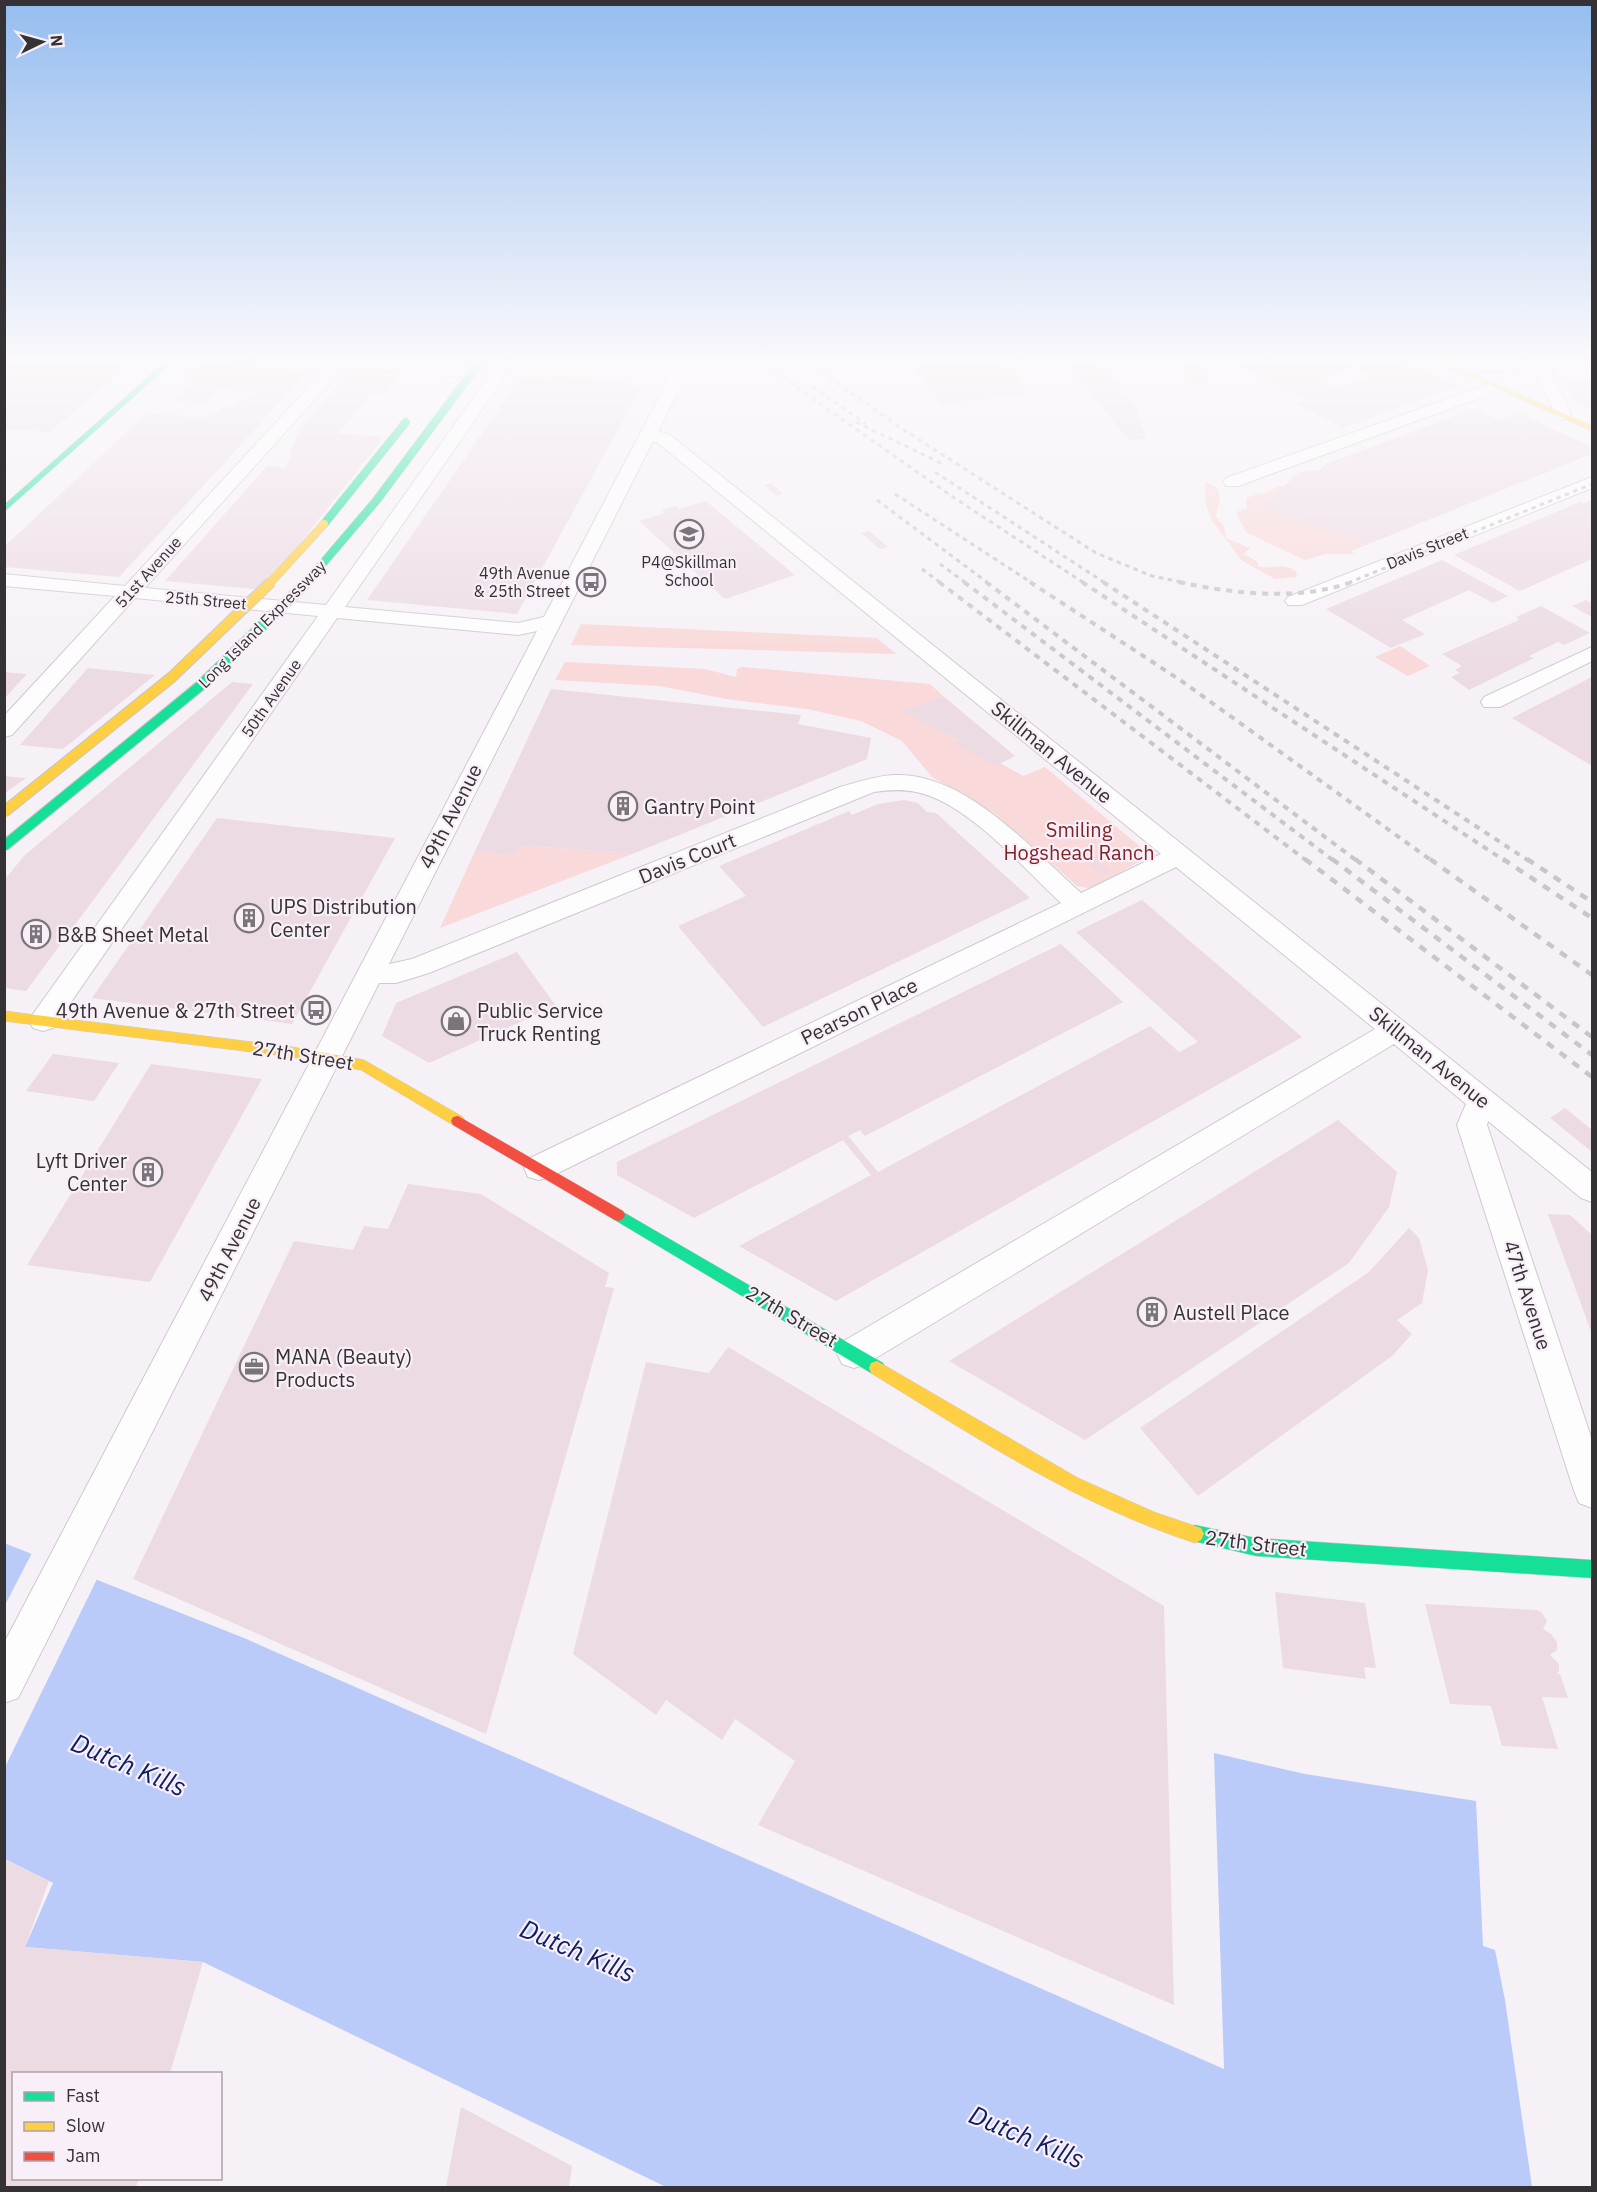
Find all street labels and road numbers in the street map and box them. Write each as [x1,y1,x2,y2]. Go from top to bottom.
street label: Davis Street [1383,523,1471,573]
street label: 51st Avenue [111,532,186,612]
street label: Long Island Expressway [194,556,330,692]
street label: 25th Street [164,586,248,614]
street label: 50th Avenue [237,655,305,741]
street label: Skillman Avenue [986,695,1118,809]
street label: 49th Avenue [412,759,488,873]
street label: Davis Court [634,826,740,890]
street label: Pearson Place [796,971,922,1051]
street label: Skillman Avenue [1364,1000,1496,1114]
street label: 27th Street [251,1034,355,1076]
street label: 49th Avenue [191,1192,267,1306]
street label: 47th Avenue [1498,1237,1558,1353]
street label: 27th Street [741,1279,843,1353]
street label: 27th Street [1204,1523,1308,1563]

